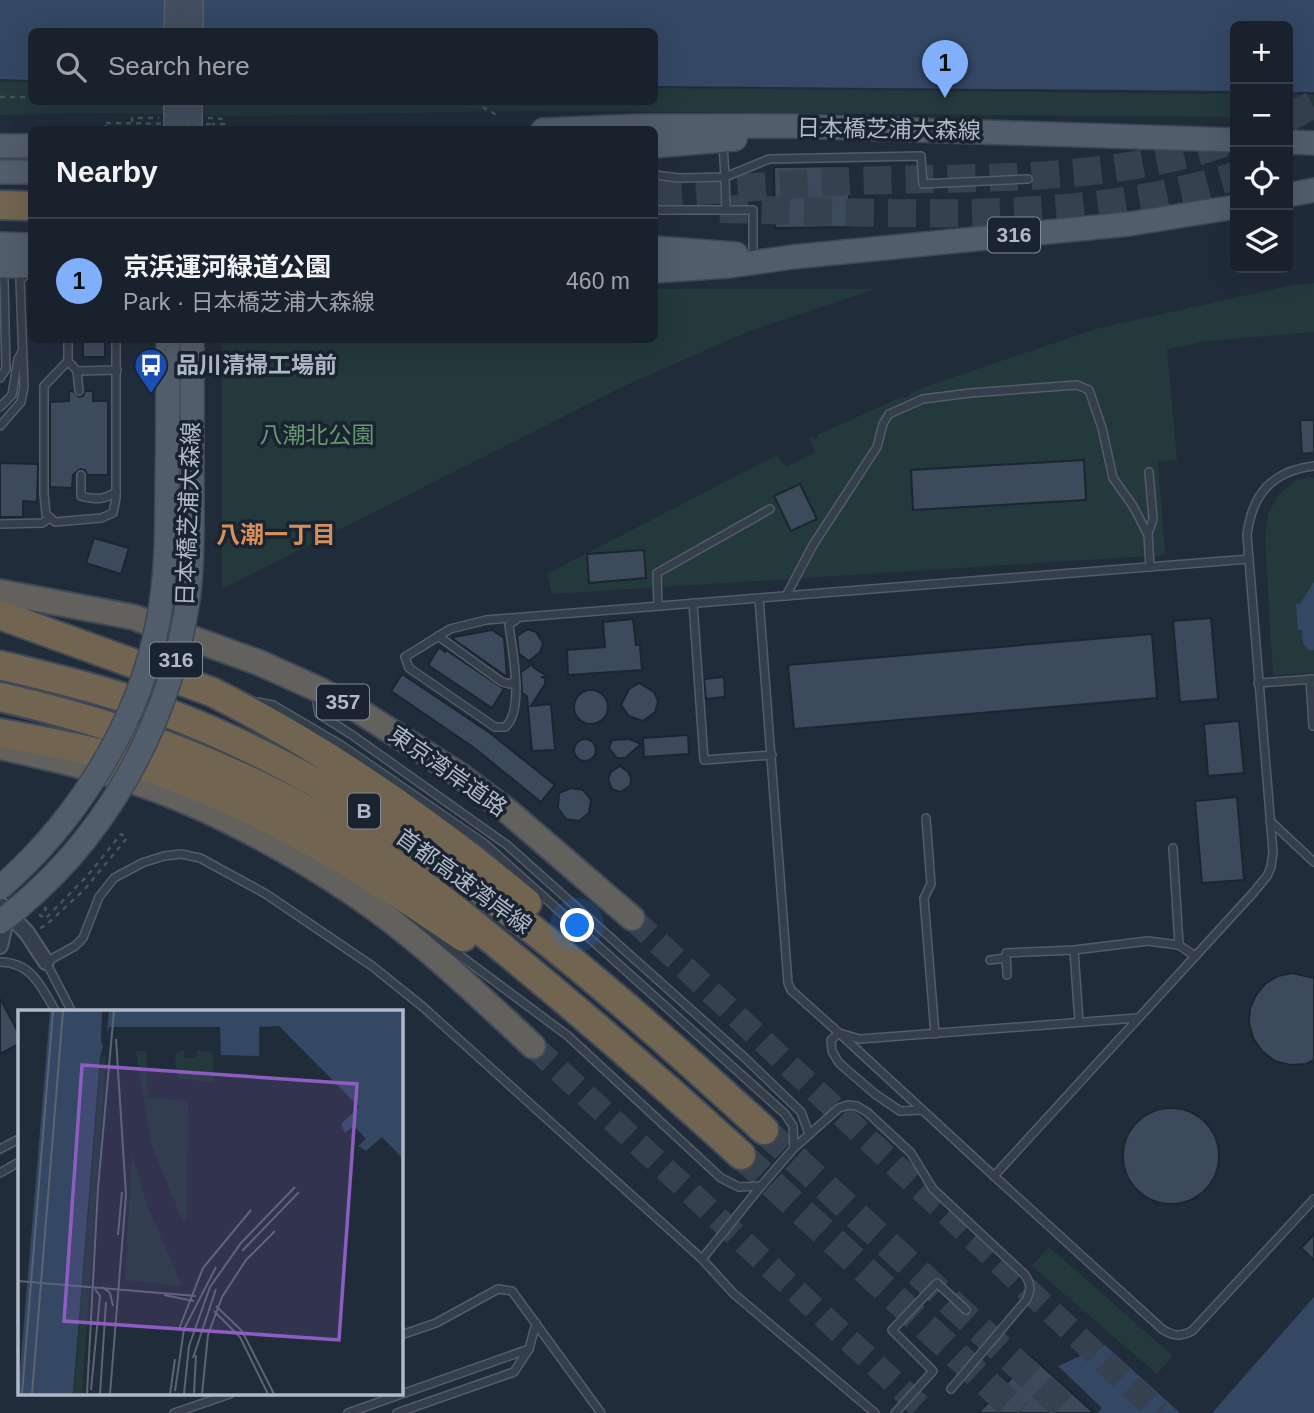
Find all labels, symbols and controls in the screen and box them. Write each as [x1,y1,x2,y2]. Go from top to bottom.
map controls [1230,21,1293,273]
button: + [1230,21,1293,84]
search box [28,28,658,105]
pin: 1 [922,40,968,98]
icon: search [52,48,90,86]
text: Search here [108,51,250,81]
button: − [1230,84,1293,147]
street label: 日本橋芝浦大森線 [797,114,981,144]
button: locate [1230,147,1293,210]
text: Nearby [56,155,158,188]
button: layers [1230,210,1293,273]
road number: 316 [988,218,1040,252]
text: 京浜運河緑道公園 [123,252,331,282]
text: 1 [73,268,85,294]
text: 460 m [566,268,630,294]
text: Park · 日本橋芝浦大森線 [123,289,375,315]
bus stop icon: 品川清掃工場前 [132,346,170,395]
place label: 品川清掃工場前 [176,352,337,378]
street label: 日本橋芝浦大森線 [172,422,204,606]
park label: 八潮北公園 [260,422,375,448]
district label: 八潮一丁目 [216,521,336,548]
road number: 316 [150,642,202,678]
road number: 357 [317,684,369,720]
street label: 東京湾岸道路 [384,721,512,821]
road number: B [348,794,380,828]
street label: 首都高速湾岸線 [391,823,537,939]
your location [560,908,594,942]
inset map [18,1010,402,1396]

